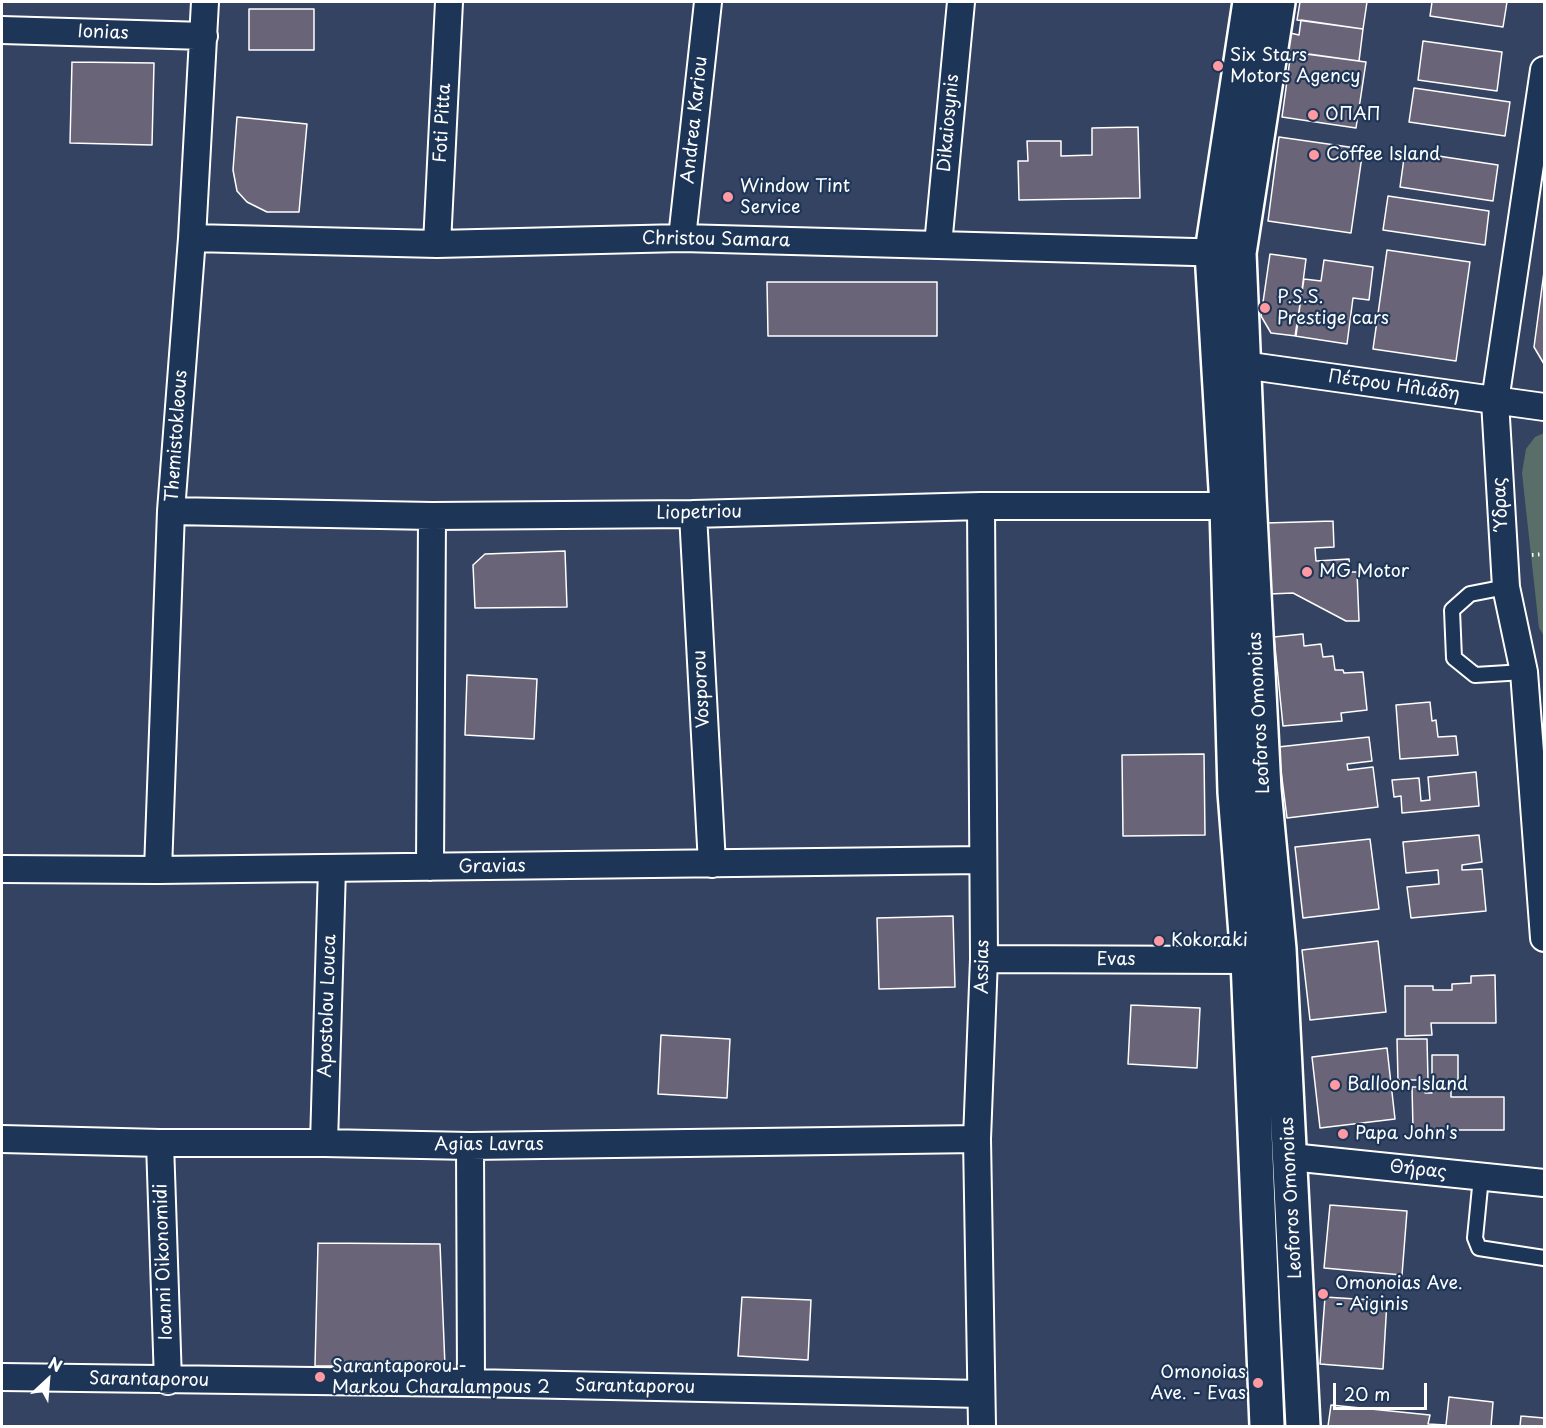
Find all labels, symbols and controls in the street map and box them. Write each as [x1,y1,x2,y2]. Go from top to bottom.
street label: Ionias [77,21,129,45]
place label: Six Stars Motors Agency [1230,45,1361,88]
street label: Andrea Kariou [678,55,712,185]
marker: Six Stars Motors Agency [1211,59,1225,73]
street label: Dikaiosynis [934,73,964,173]
street label: Foti Pitta [430,83,456,163]
place label: ΟΠΑΠ [1325,104,1380,126]
marker: ΟΠΑΠ [1306,108,1320,122]
place label: Coffee Island [1326,144,1440,166]
marker: Coffee Island [1307,148,1321,162]
place label: Window Tint Service [740,176,850,219]
marker: Window Tint Service [721,190,735,204]
street label: Christou Samara [642,228,790,252]
place label: P.S.S. Prestige cars [1277,287,1389,330]
marker: P.S.S. Prestige cars [1258,301,1272,315]
street label: Πέτρου Ηλιάδη [1327,366,1461,406]
street label: Themistokleous [162,369,192,503]
street label: Ύδρας [1489,477,1513,529]
street label: Liopetriou [656,501,742,525]
place label: MG Motor [1319,561,1409,583]
marker: MG Motor [1300,565,1314,579]
street label: Leoforos Omonoias [1245,631,1275,795]
street label: Vosporou [689,650,715,728]
street label: Gravias [458,856,526,878]
place label: Kokoraki [1171,930,1248,952]
street label: Apostolou Louca [315,934,341,1078]
marker: Kokoraki [1152,934,1166,948]
street label: Assias [972,940,994,994]
street label: Evas [1097,949,1135,971]
place label: Balloon Island [1347,1074,1468,1096]
marker: Balloon Island [1328,1078,1342,1092]
street label: Leoforos Omonoias [1277,1116,1307,1280]
place label: Papa John's [1355,1123,1457,1145]
marker: Papa John's [1336,1127,1350,1141]
street label: Agias Lavras [434,1134,544,1156]
street label: Θήρας [1388,1156,1448,1184]
street label: Ioanni Oikonomidi [150,1183,178,1341]
place label: Omonoias Ave. - Aiginis [1335,1273,1463,1316]
marker: Omonoias Ave. - Aiginis [1316,1287,1330,1301]
north arrow [18,1350,78,1410]
text: N [45,1350,67,1377]
place label: Sarantaporou - Markou Charalampous 2 [332,1356,550,1398]
place label: Omonoias Ave. - Evas [1151,1362,1246,1404]
street label: Sarantaporou [89,1368,209,1392]
marker: Sarantaporou - Markou Charalampous 2 [313,1370,327,1384]
scale bar [1336,1371,1430,1409]
street label: Sarantaporou [575,1375,695,1399]
marker: Omonoias Ave. - Evas [1251,1376,1265,1390]
text: 20 m [1344,1380,1390,1407]

